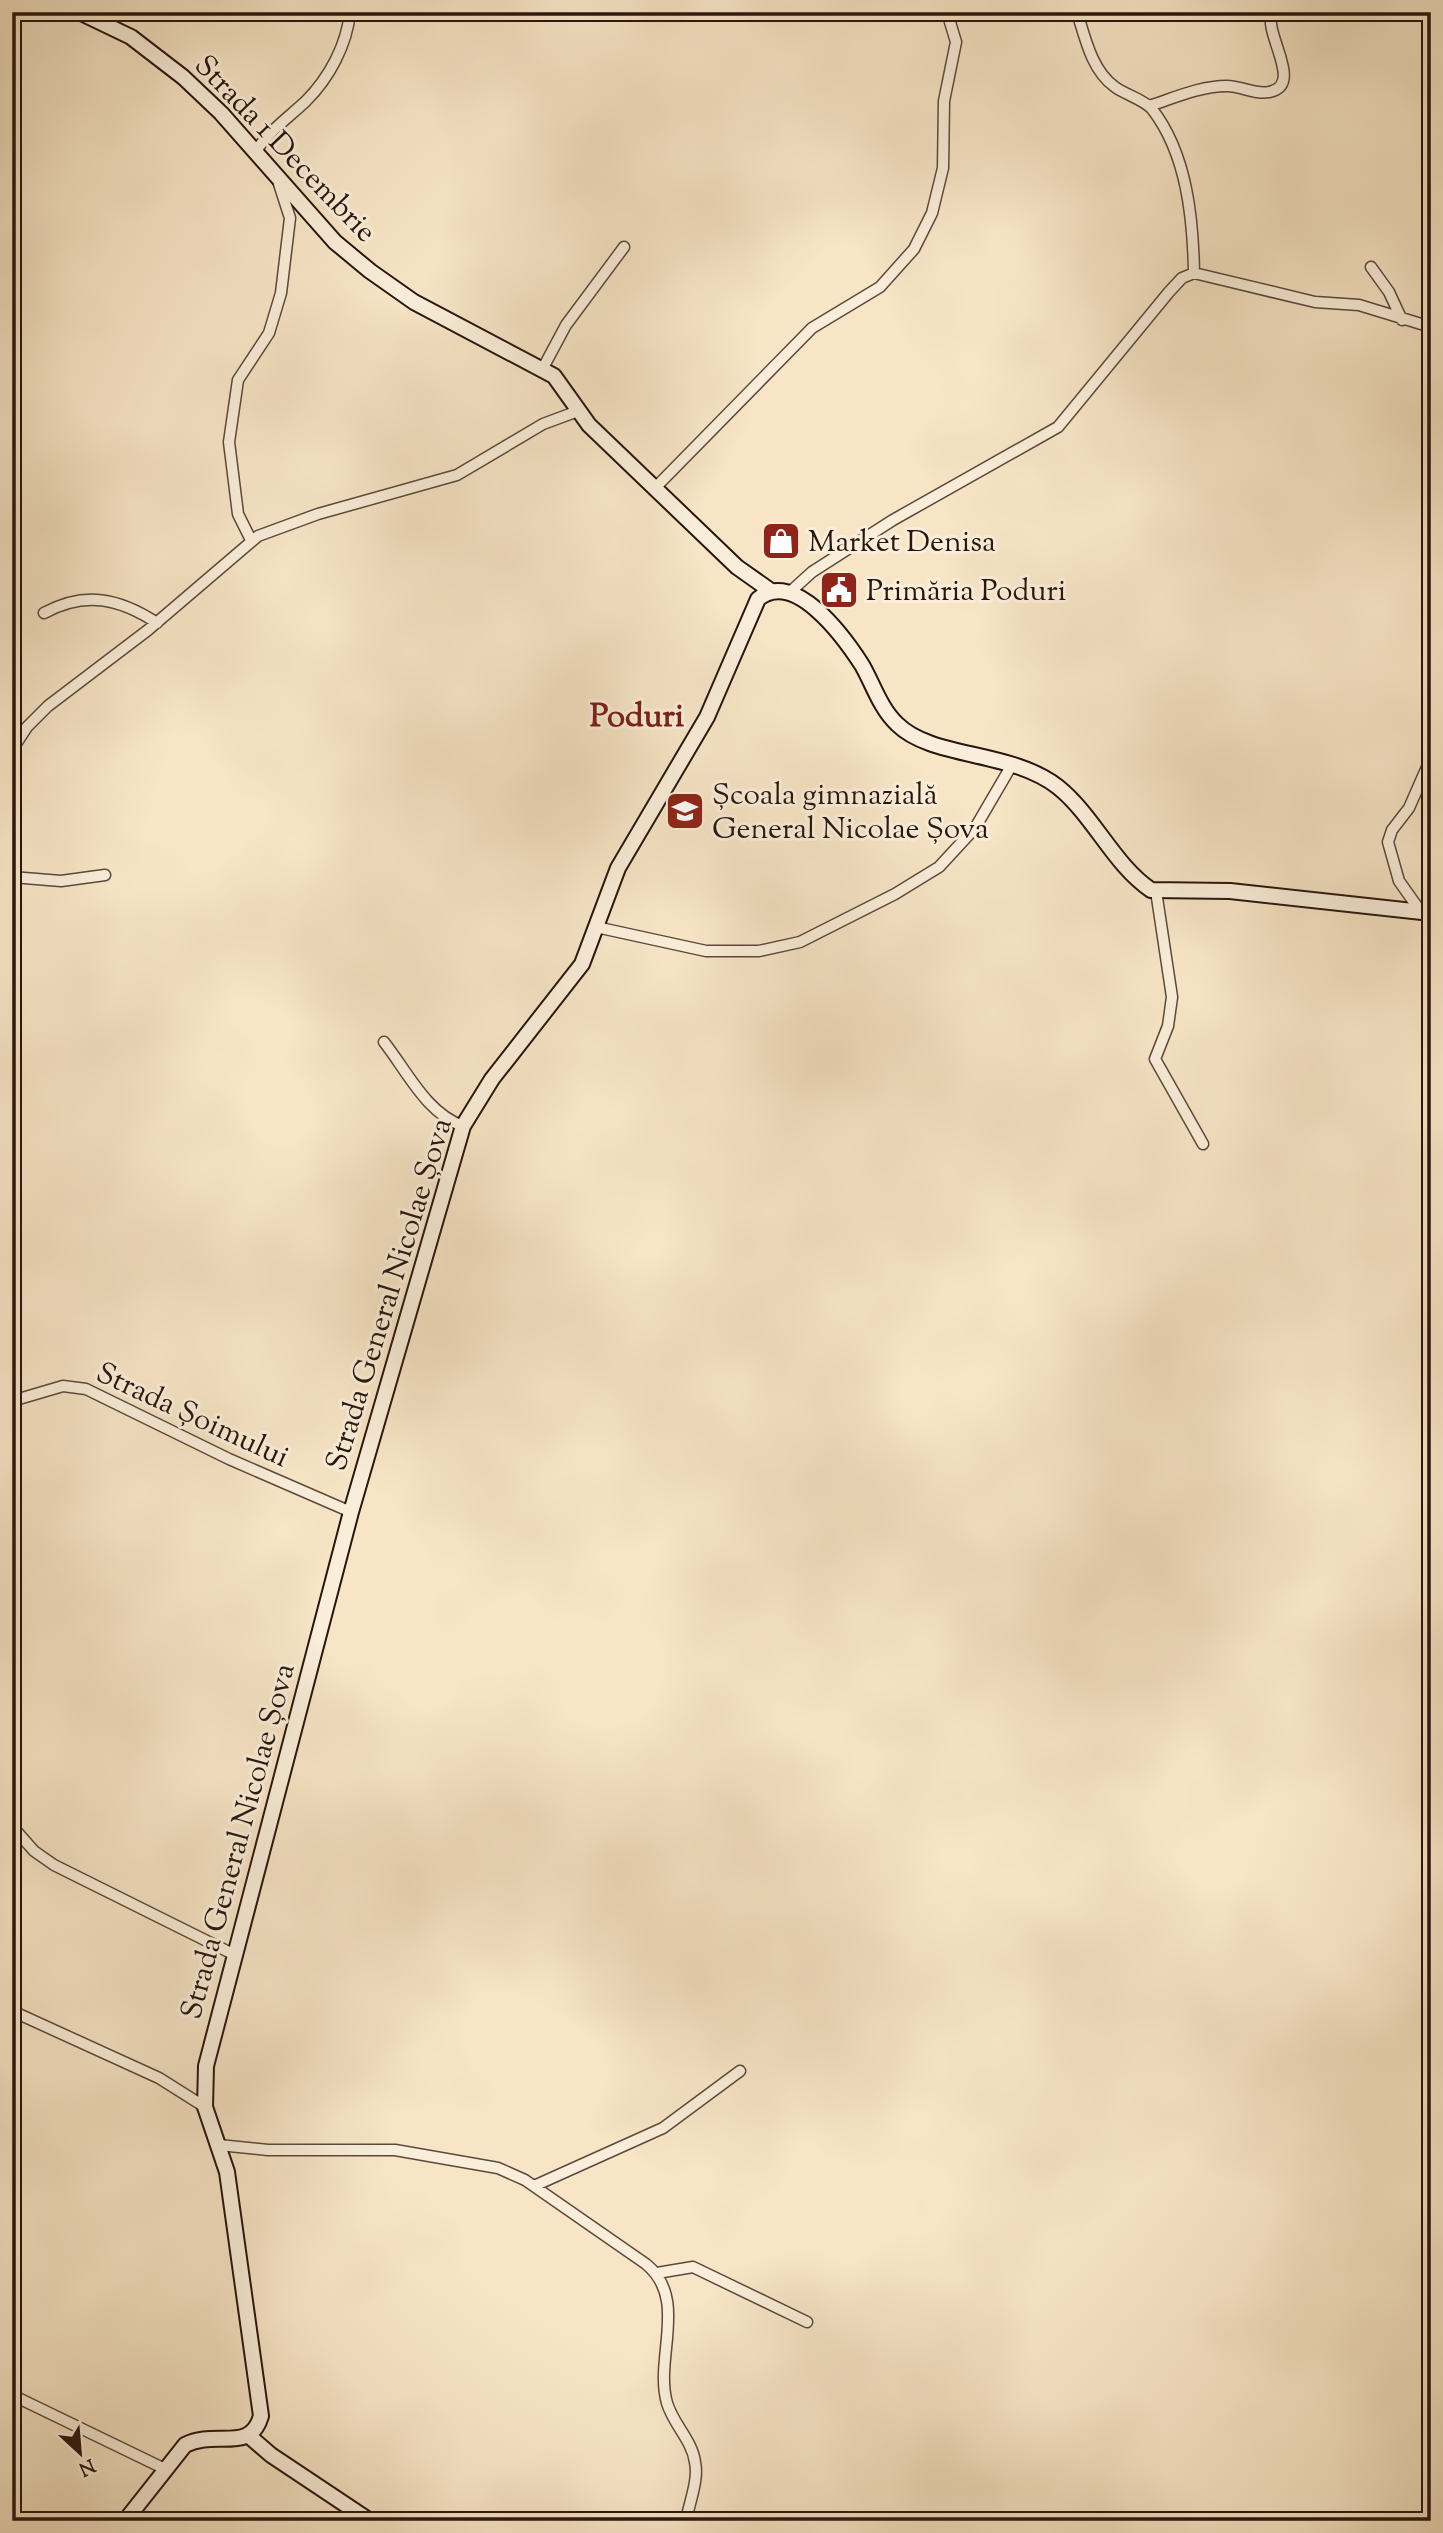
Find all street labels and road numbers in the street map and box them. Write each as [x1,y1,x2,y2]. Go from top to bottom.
street label: Strada 1 Decembrie [183,46,385,253]
street label: Strada General Nicolae Șova [316,1113,465,1476]
street label: Strada Șoimului [88,1353,295,1480]
street label: Strada General Nicolae Șova [171,1659,308,2024]

